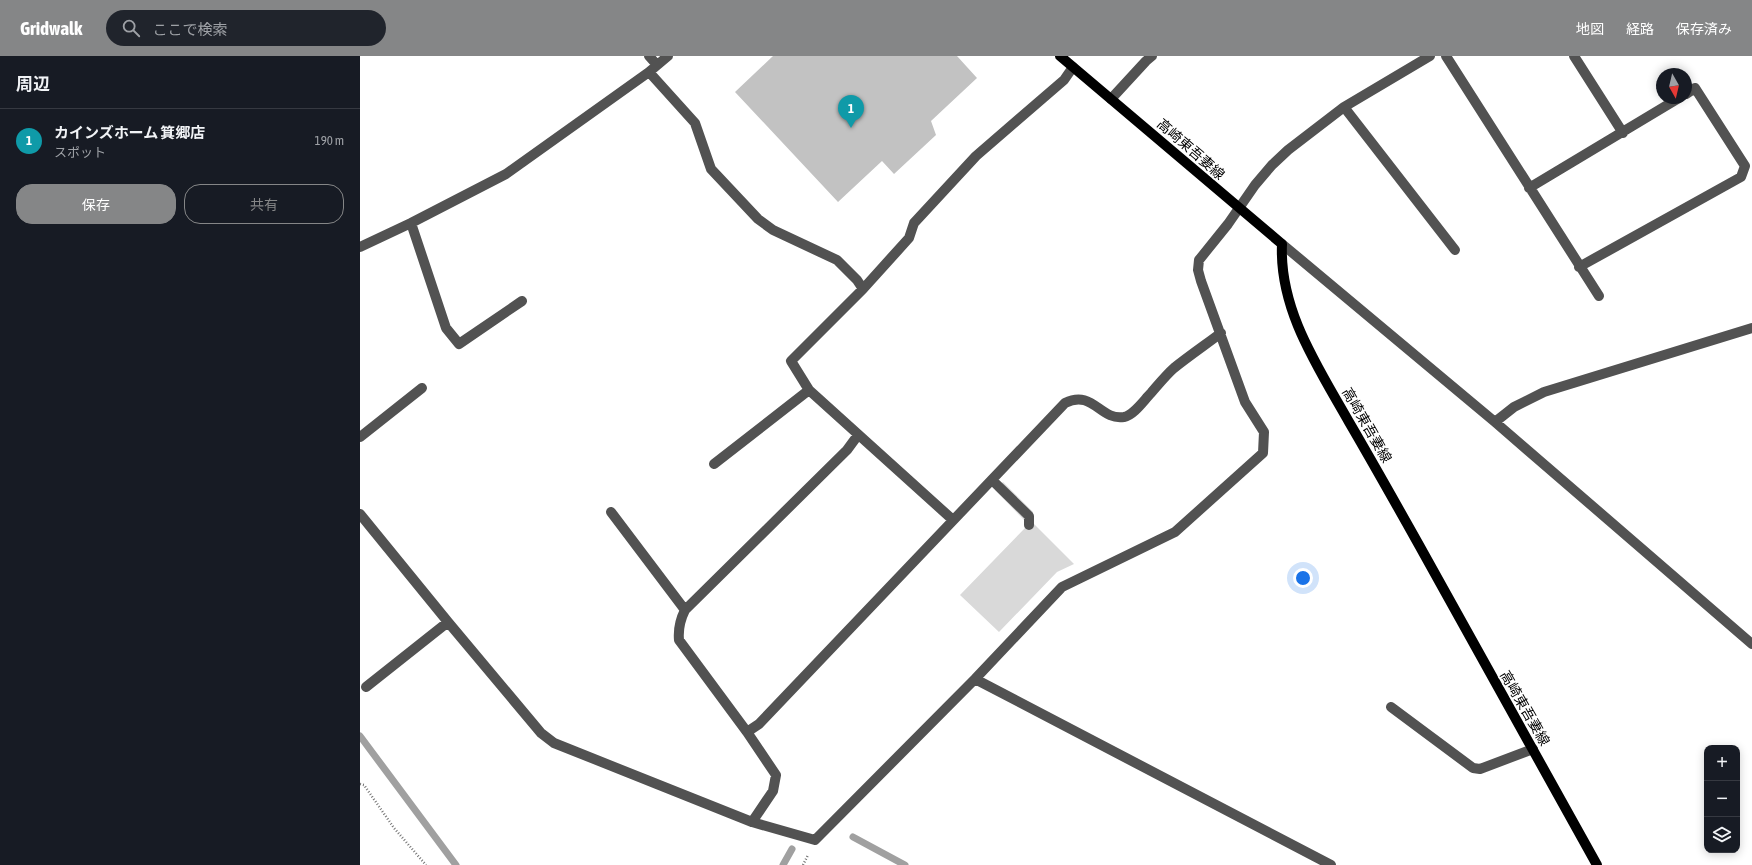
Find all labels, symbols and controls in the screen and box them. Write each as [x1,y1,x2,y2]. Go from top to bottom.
search box [106,10,386,46]
text: Gridwalk [20,17,82,39]
icon: search [120,17,142,39]
text: ここで検索 [152,21,227,38]
text: 地図 [1576,21,1604,37]
text: 経路 [1626,21,1654,37]
text: 保存済み [1676,21,1732,37]
north arrow [1656,68,1692,104]
text: 周辺 [16,74,50,94]
pin: 1 [838,95,864,128]
street label: 高崎東吾妻線 [1154,115,1228,183]
text: カインズホーム 箕郷店 [54,124,205,141]
text: 1 [26,133,32,148]
text: 190 m [315,133,344,148]
text: スポット [54,145,106,160]
button: 保存 [16,184,176,224]
button: 共有 [184,184,344,224]
street label: 高崎東吾妻線 [1339,385,1395,465]
your location [1293,568,1313,588]
street label: 高崎東吾妻線 [1497,668,1553,748]
map controls [1704,745,1740,853]
button: + [1704,745,1740,781]
button: − [1704,781,1740,817]
button: layers [1704,817,1740,853]

